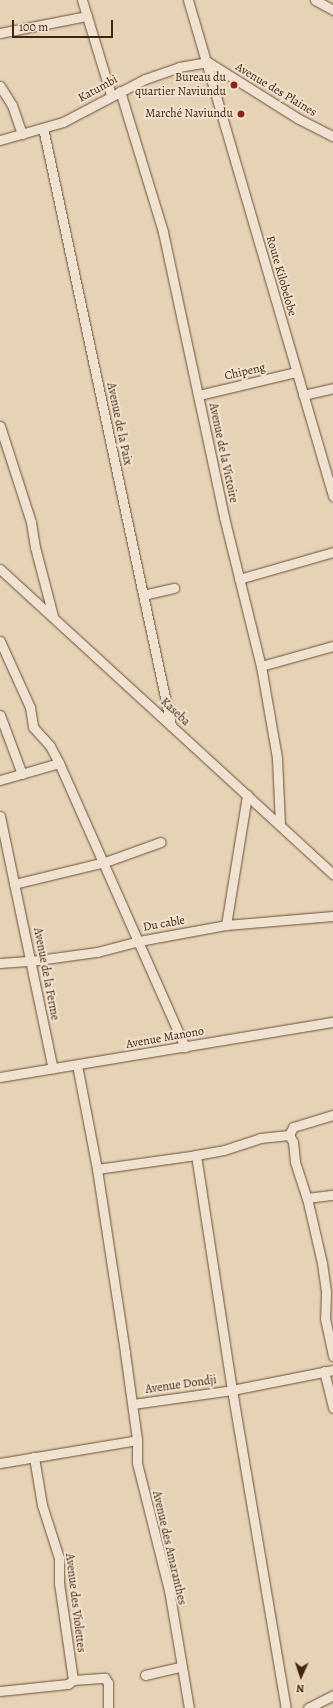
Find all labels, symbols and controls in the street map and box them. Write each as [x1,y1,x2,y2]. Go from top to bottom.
scale bar [14,12,115,38]
text: 100 m [19,19,48,35]
street label: Avenue des Plaines [233,60,319,120]
place label: Bureau du quartier Naviundu [135,71,226,99]
street label: Katumbi [76,72,120,106]
marker: Bureau du quartier Naviundu [229,80,239,90]
place label: Marché Naviundu [145,107,233,121]
marker: Marché Naviundu [236,109,246,119]
street label: Route Kilobelobe [263,234,299,318]
street label: Chipeng [223,360,267,384]
street label: Avenue de la Paix [103,381,135,467]
street label: Avenue de la Victoire [205,402,241,504]
street label: Kaseba [157,695,193,729]
street label: Du cable [142,913,186,935]
street label: Avenue de la Ferme [30,926,62,1022]
street label: Avenue Manono [125,1024,205,1052]
street label: Avenue Dondji [144,1373,218,1397]
street label: Avenue des Amaranthes [149,1490,189,1606]
street label: Avenue des Violettes [62,1553,88,1653]
north arrow [281,1656,321,1696]
text: N [296,1681,305,1696]

